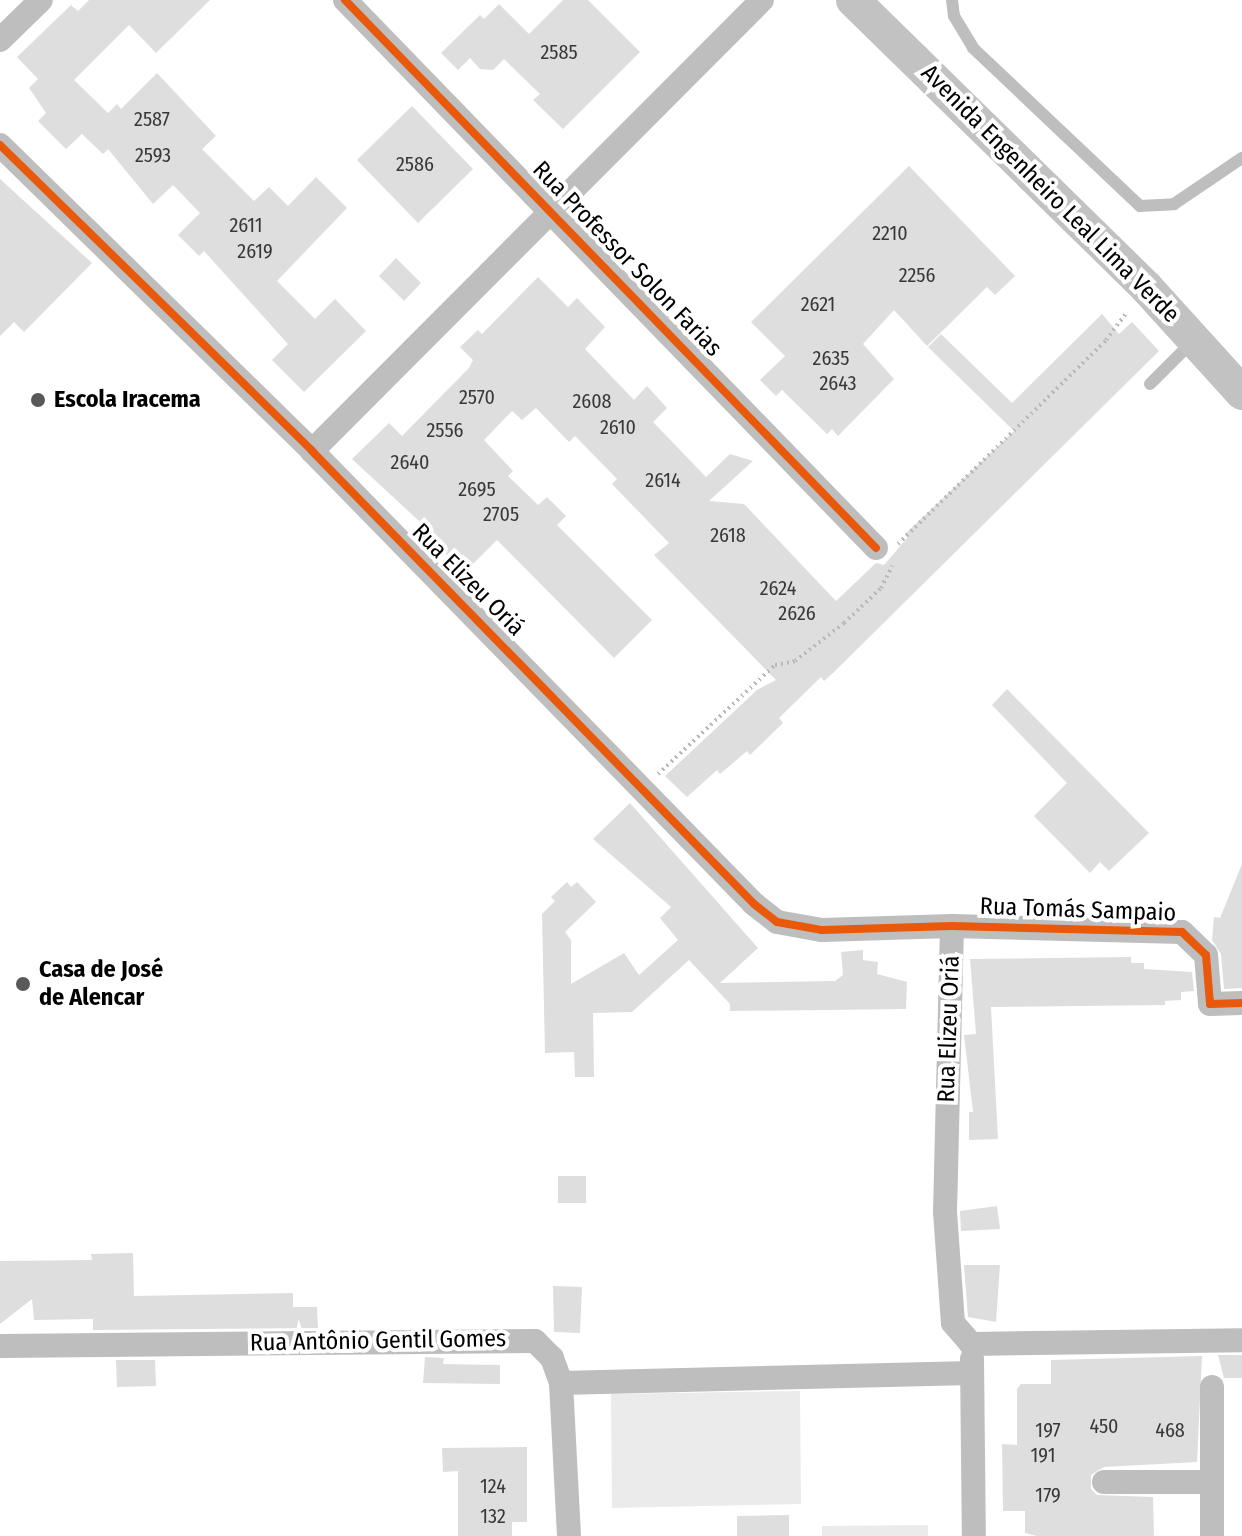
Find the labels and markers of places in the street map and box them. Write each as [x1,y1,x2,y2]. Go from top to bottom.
place label: Escola Iracema [54,386,201,414]
marker: Escola Iracema [29,391,47,409]
place label: Casa de José de Alencar [39,956,163,1012]
marker: Casa de José de Alencar [14,975,32,993]

